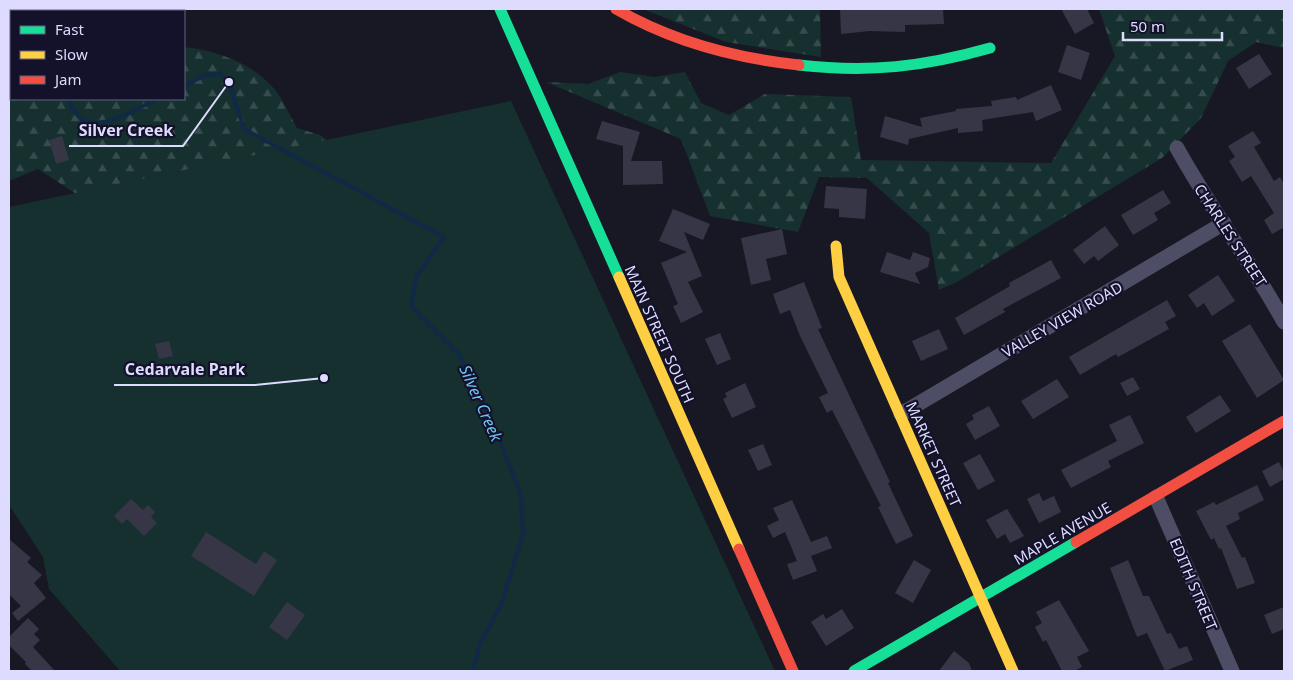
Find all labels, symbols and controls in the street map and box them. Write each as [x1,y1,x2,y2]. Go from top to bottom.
legend [10,10,185,100]
scale bar [1123,10,1222,42]
text: 50 m [1130,16,1165,36]
text: Fast [55,19,84,39]
text: Slow [55,44,88,64]
text: Jam [53,69,82,89]
callout: Silver Creek [69,115,183,146]
text: Silver Creek [79,119,173,141]
street label: CHARLES STREET [1190,180,1272,291]
street label: MAIN STREET SOUTH [621,262,699,406]
street label: VALLEY VIEW ROAD [998,276,1126,362]
callout: Cedarvale Park [114,354,255,385]
text: Cedarvale Park [125,358,245,380]
water label: Silver Creek [454,361,508,446]
street label: MARKET STREET [902,398,966,510]
street label: MAPLE AVENUE [1010,497,1114,569]
street label: EDITH STREET [1166,535,1223,634]

